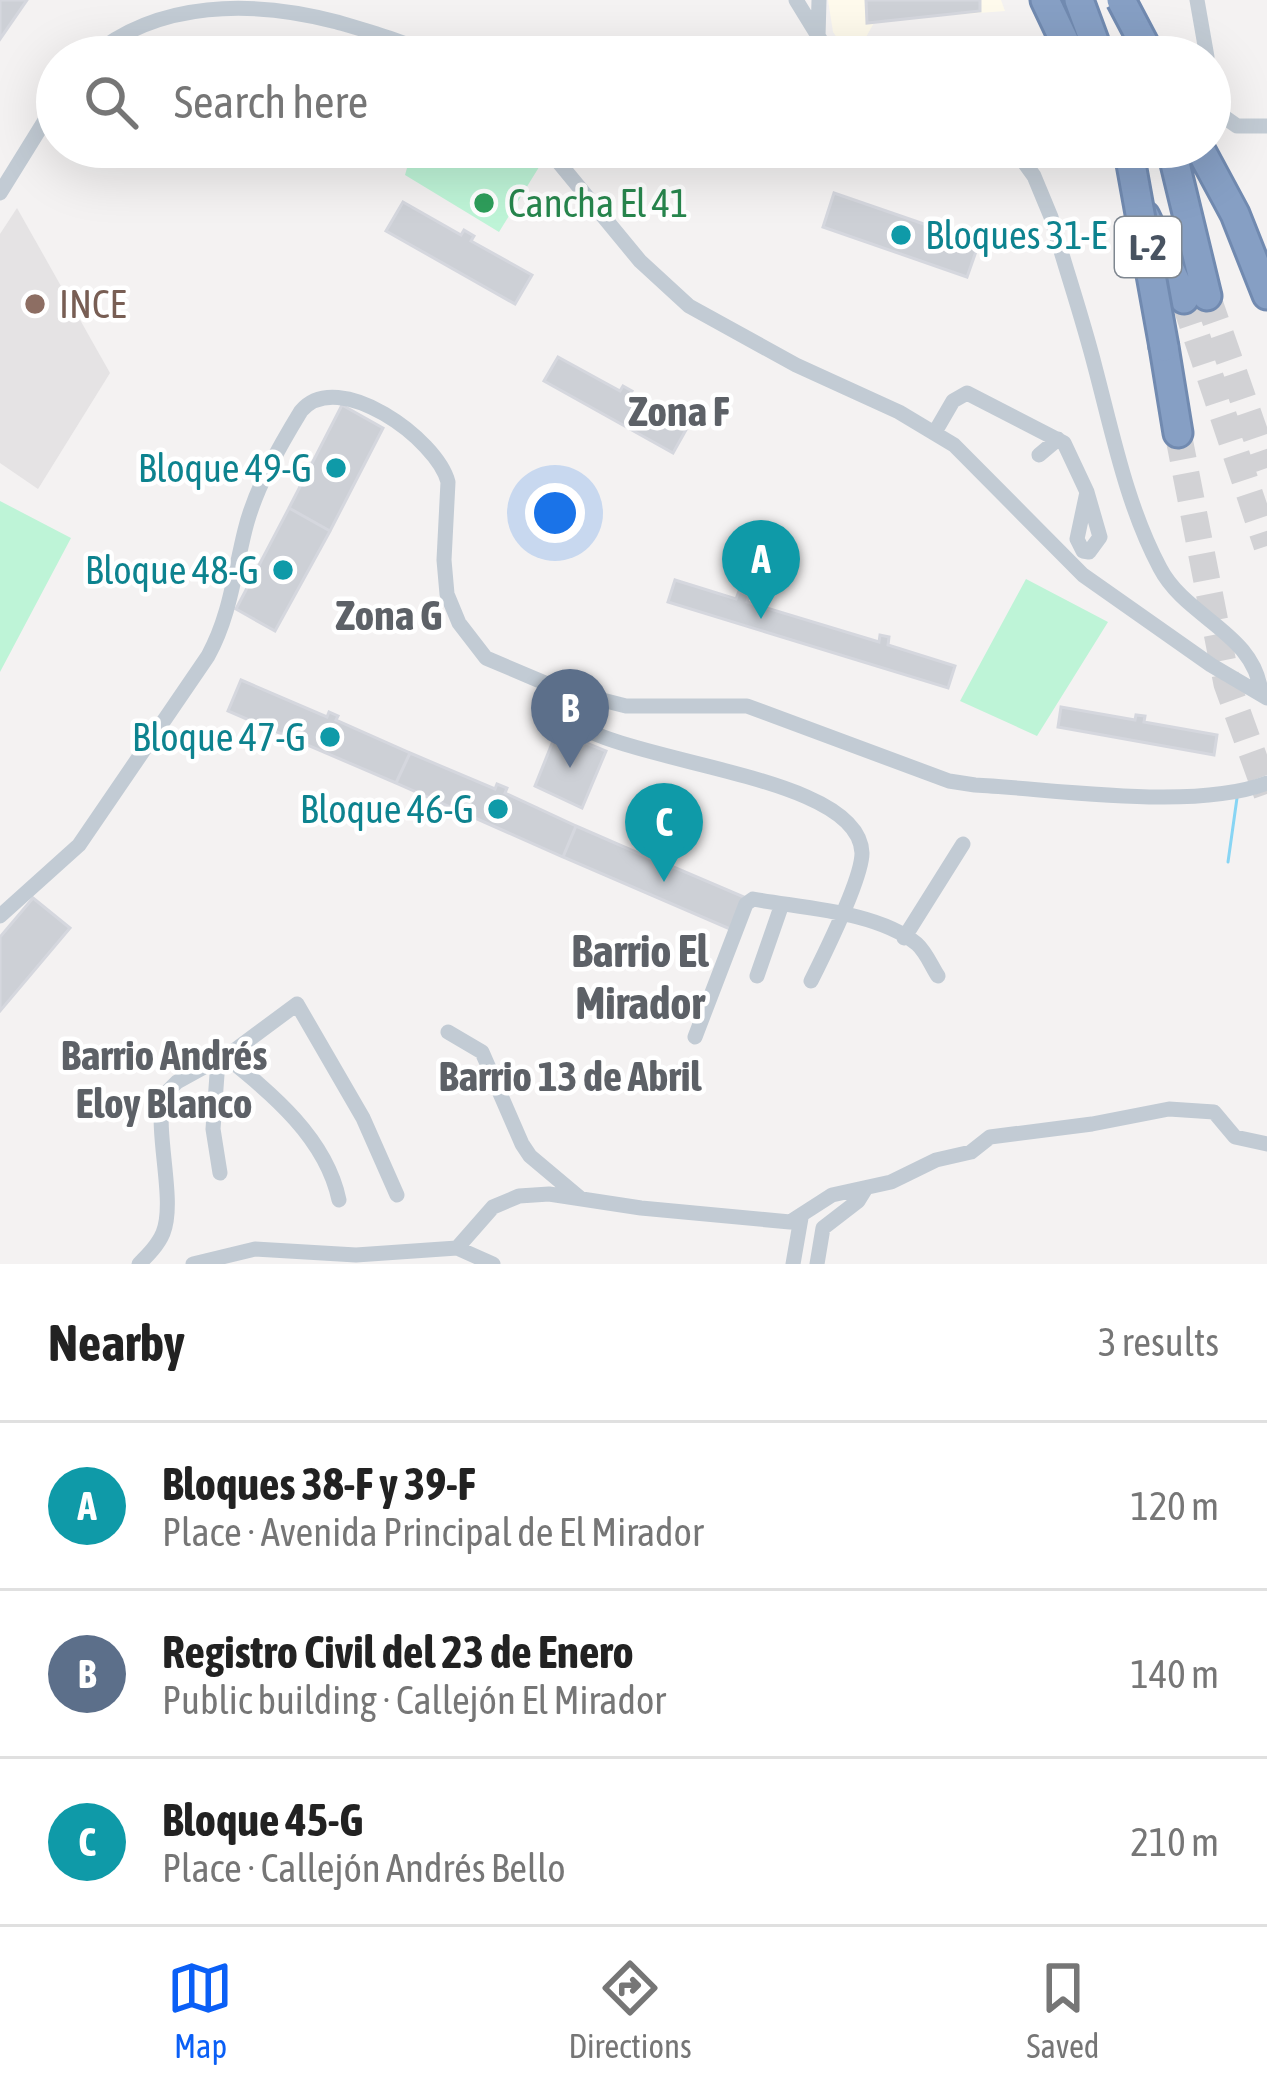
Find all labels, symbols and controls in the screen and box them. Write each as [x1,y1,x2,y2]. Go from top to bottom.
search box [36,36,1231,168]
icon: search [78,69,144,135]
text: Search here [174,76,368,128]
place label: Cancha El 41 [508,181,688,225]
marker: Cancha El 41 [471,190,497,216]
place label: Bloques 31-E [925,213,1107,257]
road number: L-2 [1115,217,1181,277]
marker: Bloques 31-E [888,222,914,248]
place label: INCE [59,282,127,326]
marker: INCE [22,291,48,317]
district label: Zona F [628,387,730,435]
place label: Bloque 49-G [138,446,312,490]
marker: Bloque 49-G [323,455,349,481]
your location [525,483,585,543]
pin: A [722,520,800,619]
place label: Bloque 48-G [85,548,259,592]
marker: Bloque 48-G [270,557,296,583]
district label: Zona G [336,591,442,639]
pin: B [531,669,609,768]
place label: Bloque 47-G [132,715,306,759]
marker: Bloque 47-G [317,724,343,750]
pin: C [625,783,703,882]
place label: Bloque 46-G [300,787,474,831]
marker: Bloque 46-G [485,796,511,822]
district label: Barrio El Mirador [571,925,710,1029]
district label: Barrio Andrés Eloy Blanco [61,1031,267,1127]
district label: Barrio 13 de Abril [438,1052,702,1100]
text: Nearby [48,1313,185,1372]
text: 3 results [1098,1320,1219,1364]
text: Bloques 38-F y 39-F [162,1458,476,1510]
text: A [77,1484,97,1528]
text: 120 m [1131,1484,1219,1528]
text: Place · Avenida Principal de El Mirador [162,1510,703,1554]
text: Registro Civil del 23 de Enero [162,1626,634,1678]
text: B [78,1652,96,1696]
text: 140 m [1131,1652,1219,1696]
text: Public building · Callejón El Mirador [162,1678,666,1722]
text: Bloque 45-G [162,1794,363,1846]
text: C [78,1820,96,1864]
text: 210 m [1131,1820,1219,1864]
text: Place · Callejón Andrés Bello [162,1846,566,1890]
tab: Map [167,1955,233,2065]
tab: Directions [568,1955,692,2065]
tab: Saved [1027,1955,1099,2065]

